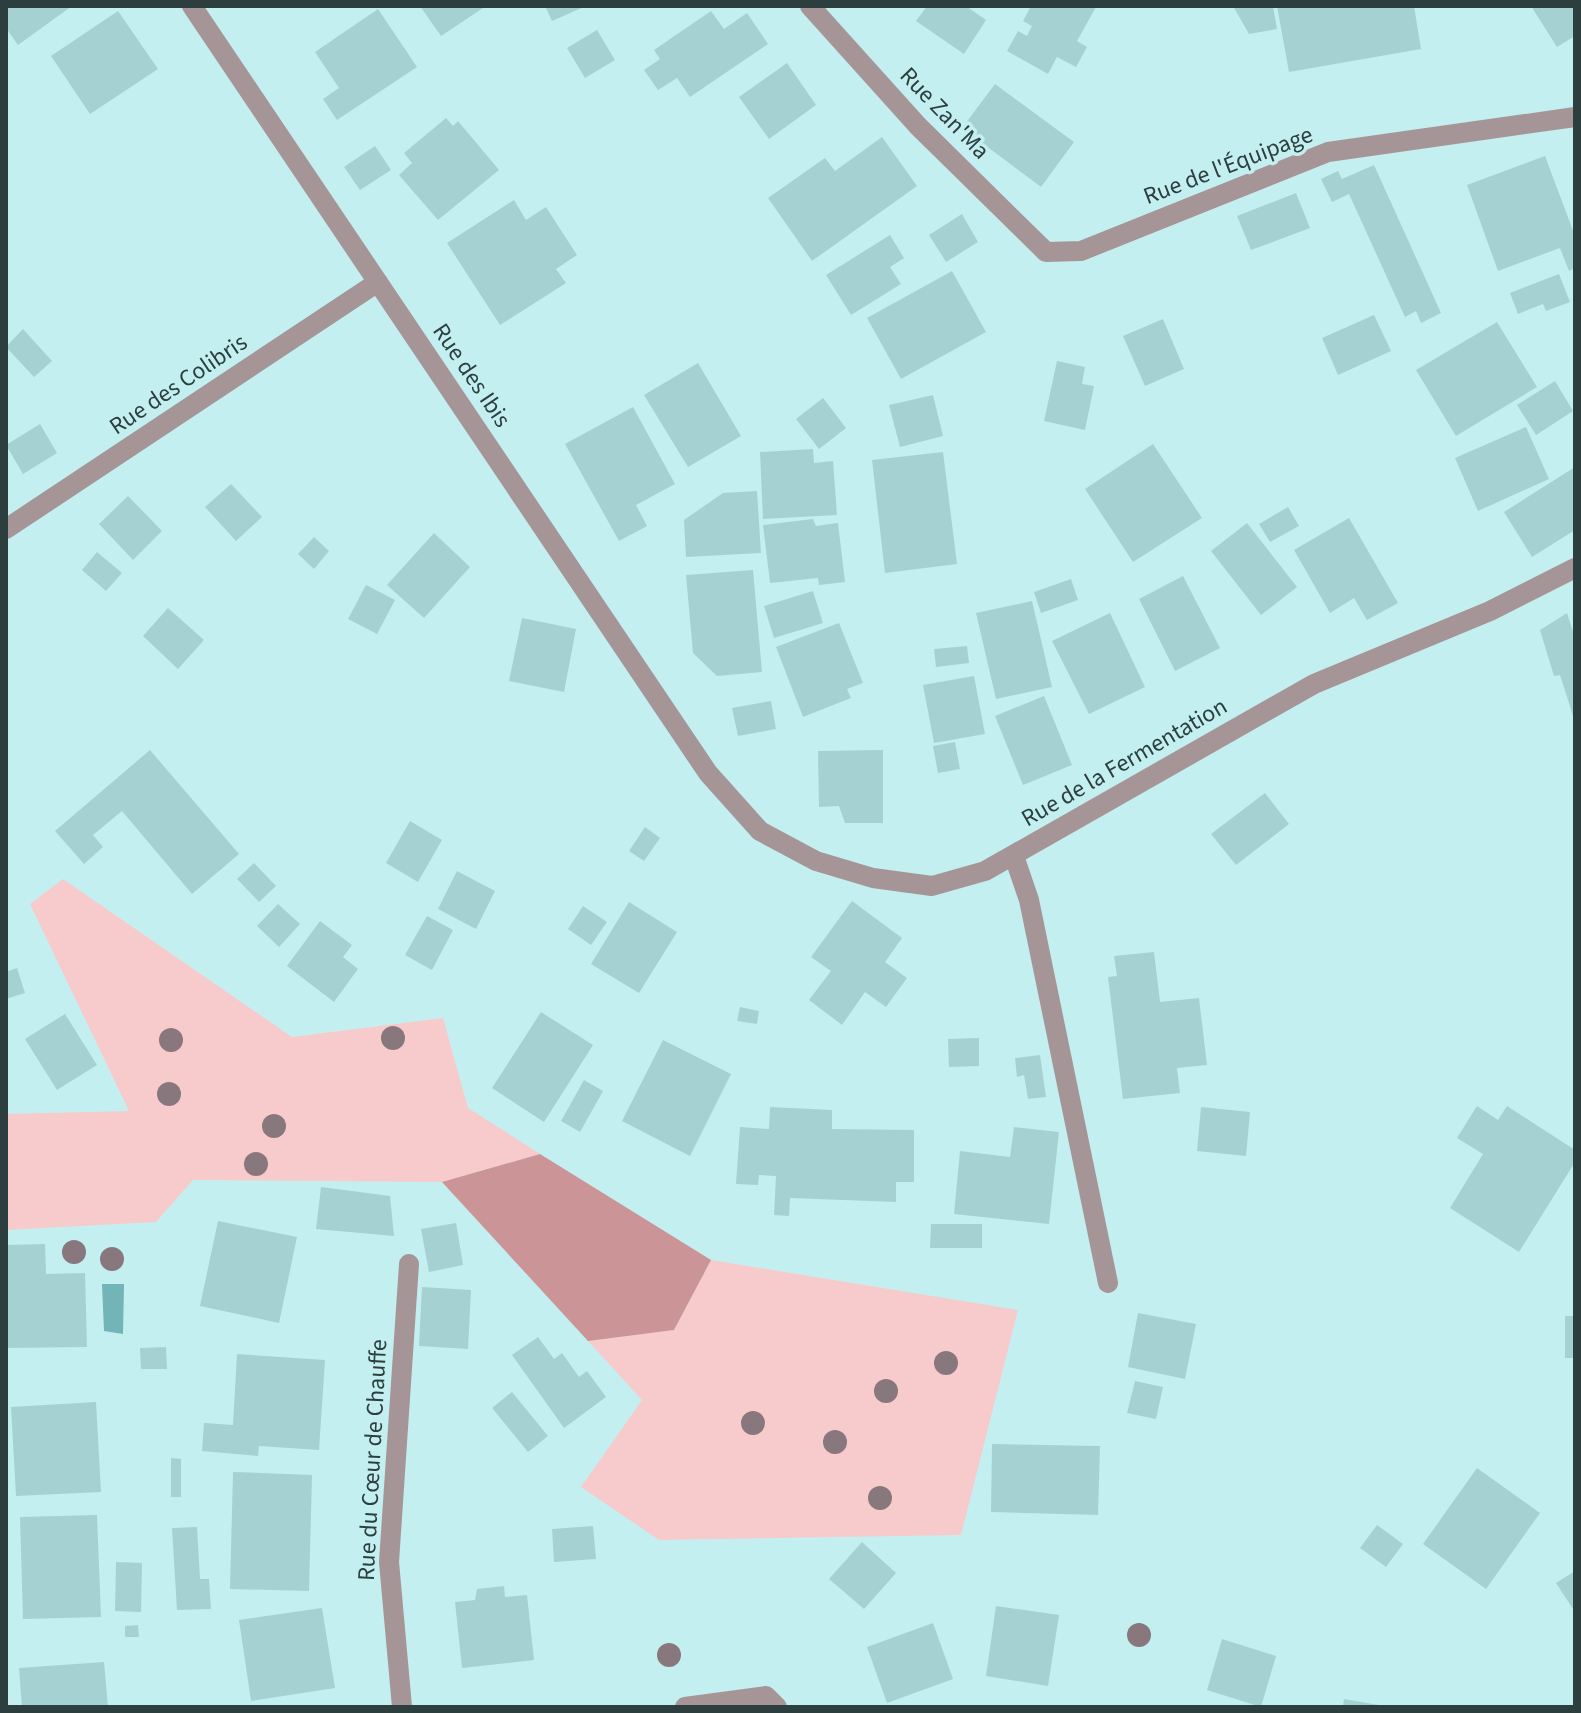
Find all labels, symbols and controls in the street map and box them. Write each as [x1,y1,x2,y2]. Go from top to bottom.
street label: Rue Zan'Ma [892,59,998,167]
street label: Rue de l'Équipage [1138,117,1318,214]
street label: Rue des Ibis [424,316,519,434]
street label: Rue des Colibris [102,325,254,444]
street label: Rue de la Fermentation [1015,689,1234,836]
street label: Rue du Cœur de Chauffe [349,1338,396,1582]

